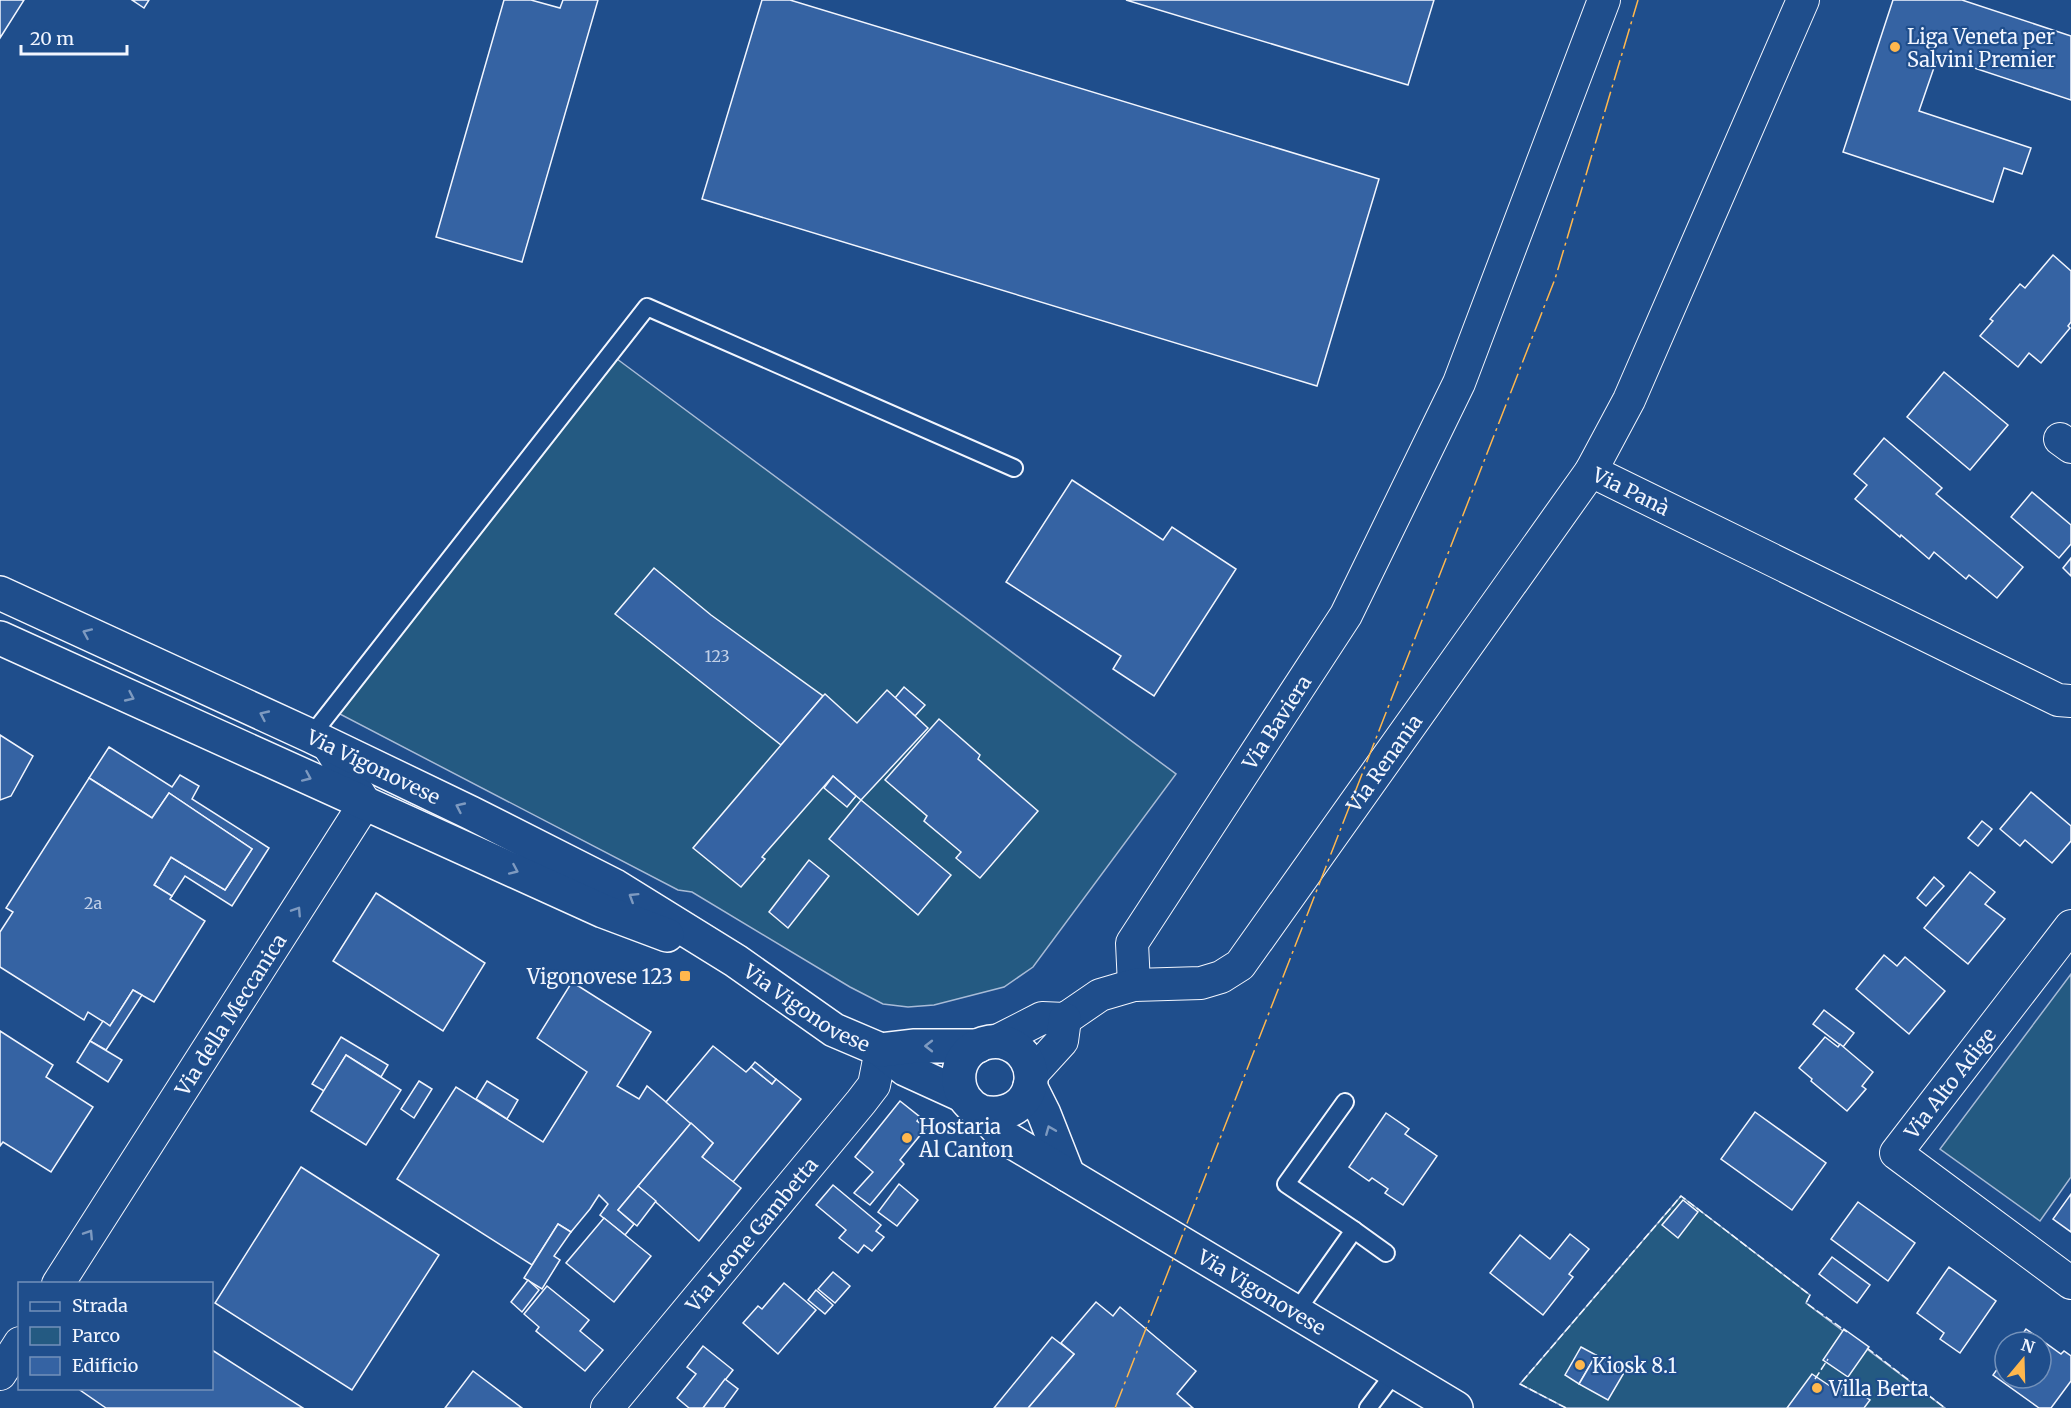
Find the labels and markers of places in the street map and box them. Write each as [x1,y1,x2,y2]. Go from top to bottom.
place label: Liga Veneta per Salvini Premier [1907,24,2056,72]
marker: Liga Veneta per Salvini Premier [1888,40,1902,54]
place label: Vigonovese 123 [526,964,673,989]
marker: Vigonovese 123 [678,969,692,983]
place label: Hostaria Al Canton [918,1114,1014,1162]
marker: Hostaria Al Canton [900,1131,914,1145]
place label: Kiosk 8.1 [1592,1353,1677,1378]
marker: Kiosk 8.1 [1573,1358,1587,1372]
place label: Villa Berta [1828,1376,1929,1401]
marker: Villa Berta [1810,1381,1824,1395]

